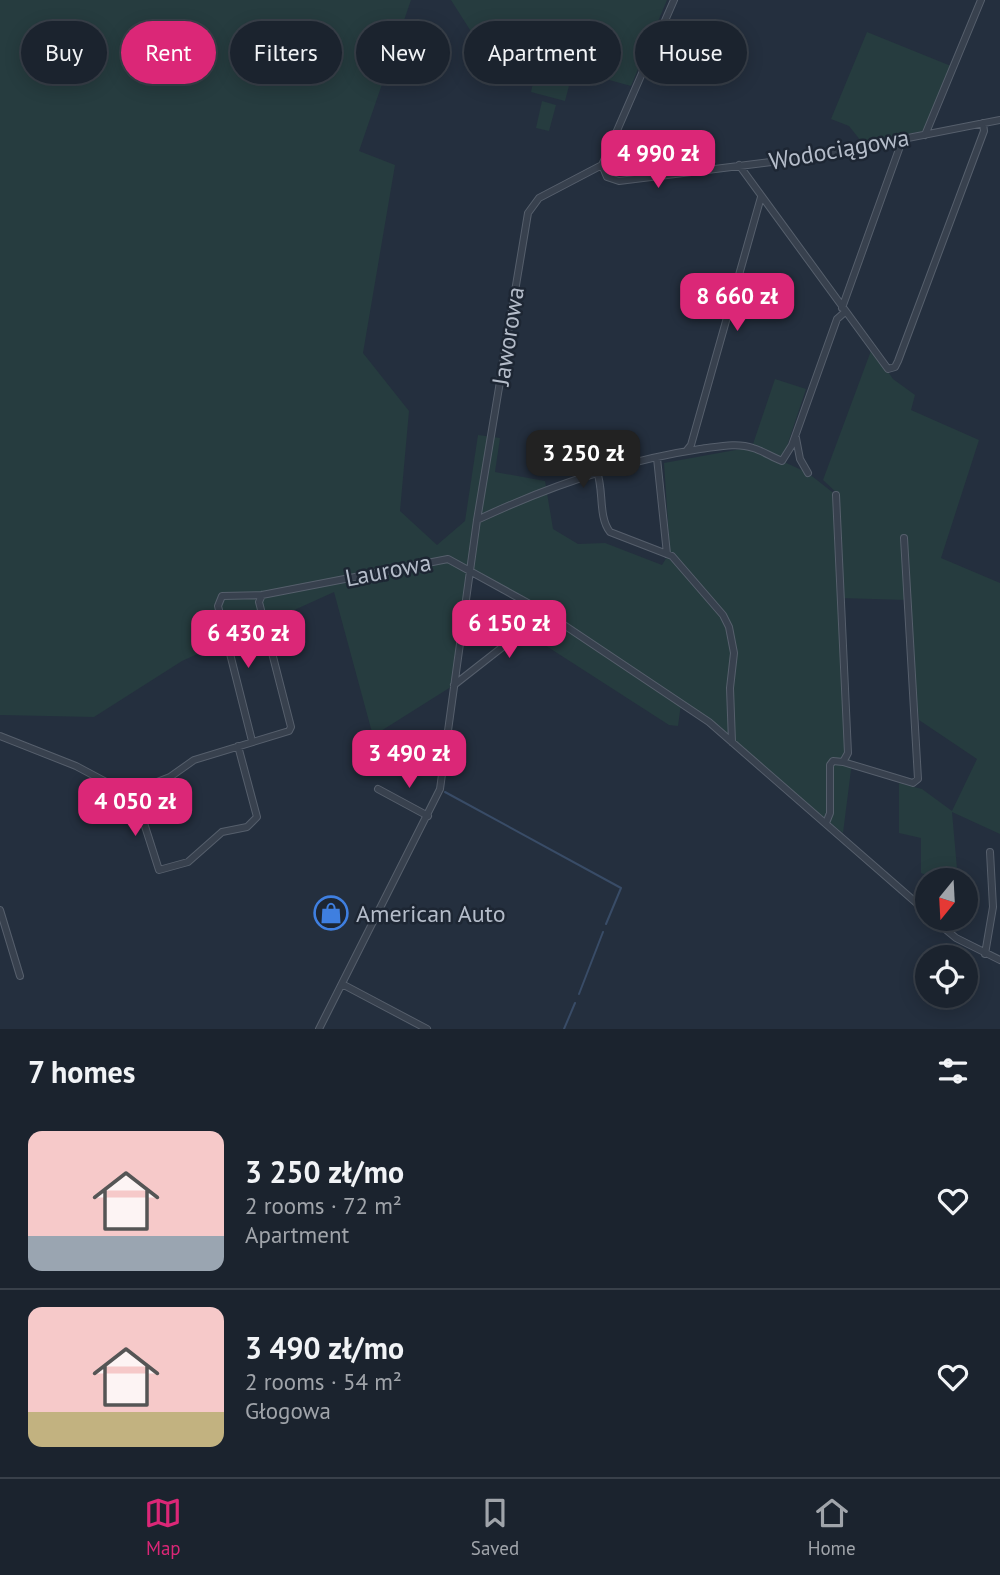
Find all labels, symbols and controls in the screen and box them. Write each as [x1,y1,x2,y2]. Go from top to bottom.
chip: Buy [21,21,107,84]
chip: Rent [121,21,216,84]
chip: Filters [230,21,342,84]
chip: New [356,21,450,84]
chip: Apartment [464,21,621,84]
chip: House [635,21,747,84]
street label: Wodociągowa [767,121,911,177]
pin: 4 990 zł [586,130,730,190]
text: 4 990 zł [617,138,699,167]
pin: 8 660 zł [665,274,809,333]
text: 8 660 zł [696,281,778,310]
street label: Jaworowa [485,284,531,389]
pin: 3 250 zł [511,430,655,490]
text: 3 250 zł [542,438,624,467]
street label: Laurowa [342,546,434,594]
pin: 6 150 zł [437,600,581,660]
text: 6 150 zł [468,608,550,637]
pin: 6 430 zł [176,610,320,670]
text: 6 430 zł [207,618,289,647]
pin: 3 490 zł [337,730,481,790]
text: 3 490 zł [368,738,450,767]
pin: 4 050 zł [63,778,207,838]
text: 4 050 zł [94,786,176,815]
north arrow [915,868,978,931]
map controls [915,868,978,1008]
shop icon: American Auto [312,894,350,932]
place label: American Auto [356,898,506,929]
button: locate [915,945,978,1008]
text: 7 homes [28,1052,136,1091]
icon: filters [934,1052,972,1090]
text: 3 250 zł/mo [245,1152,404,1191]
icon: home [84,1159,168,1243]
icon: heart [934,1182,972,1220]
text: 2 rooms · 72 m² [245,1191,402,1220]
text: Apartment [245,1220,349,1249]
text: 3 490 zł/mo [245,1328,404,1367]
icon: home [84,1335,168,1419]
icon: heart [934,1358,972,1396]
text: 2 rooms · 54 m² [245,1367,402,1396]
text: Głogowa [245,1396,331,1425]
tab: Map [144,1494,182,1560]
tab: Saved [471,1494,519,1560]
tab: Home [808,1494,856,1560]

